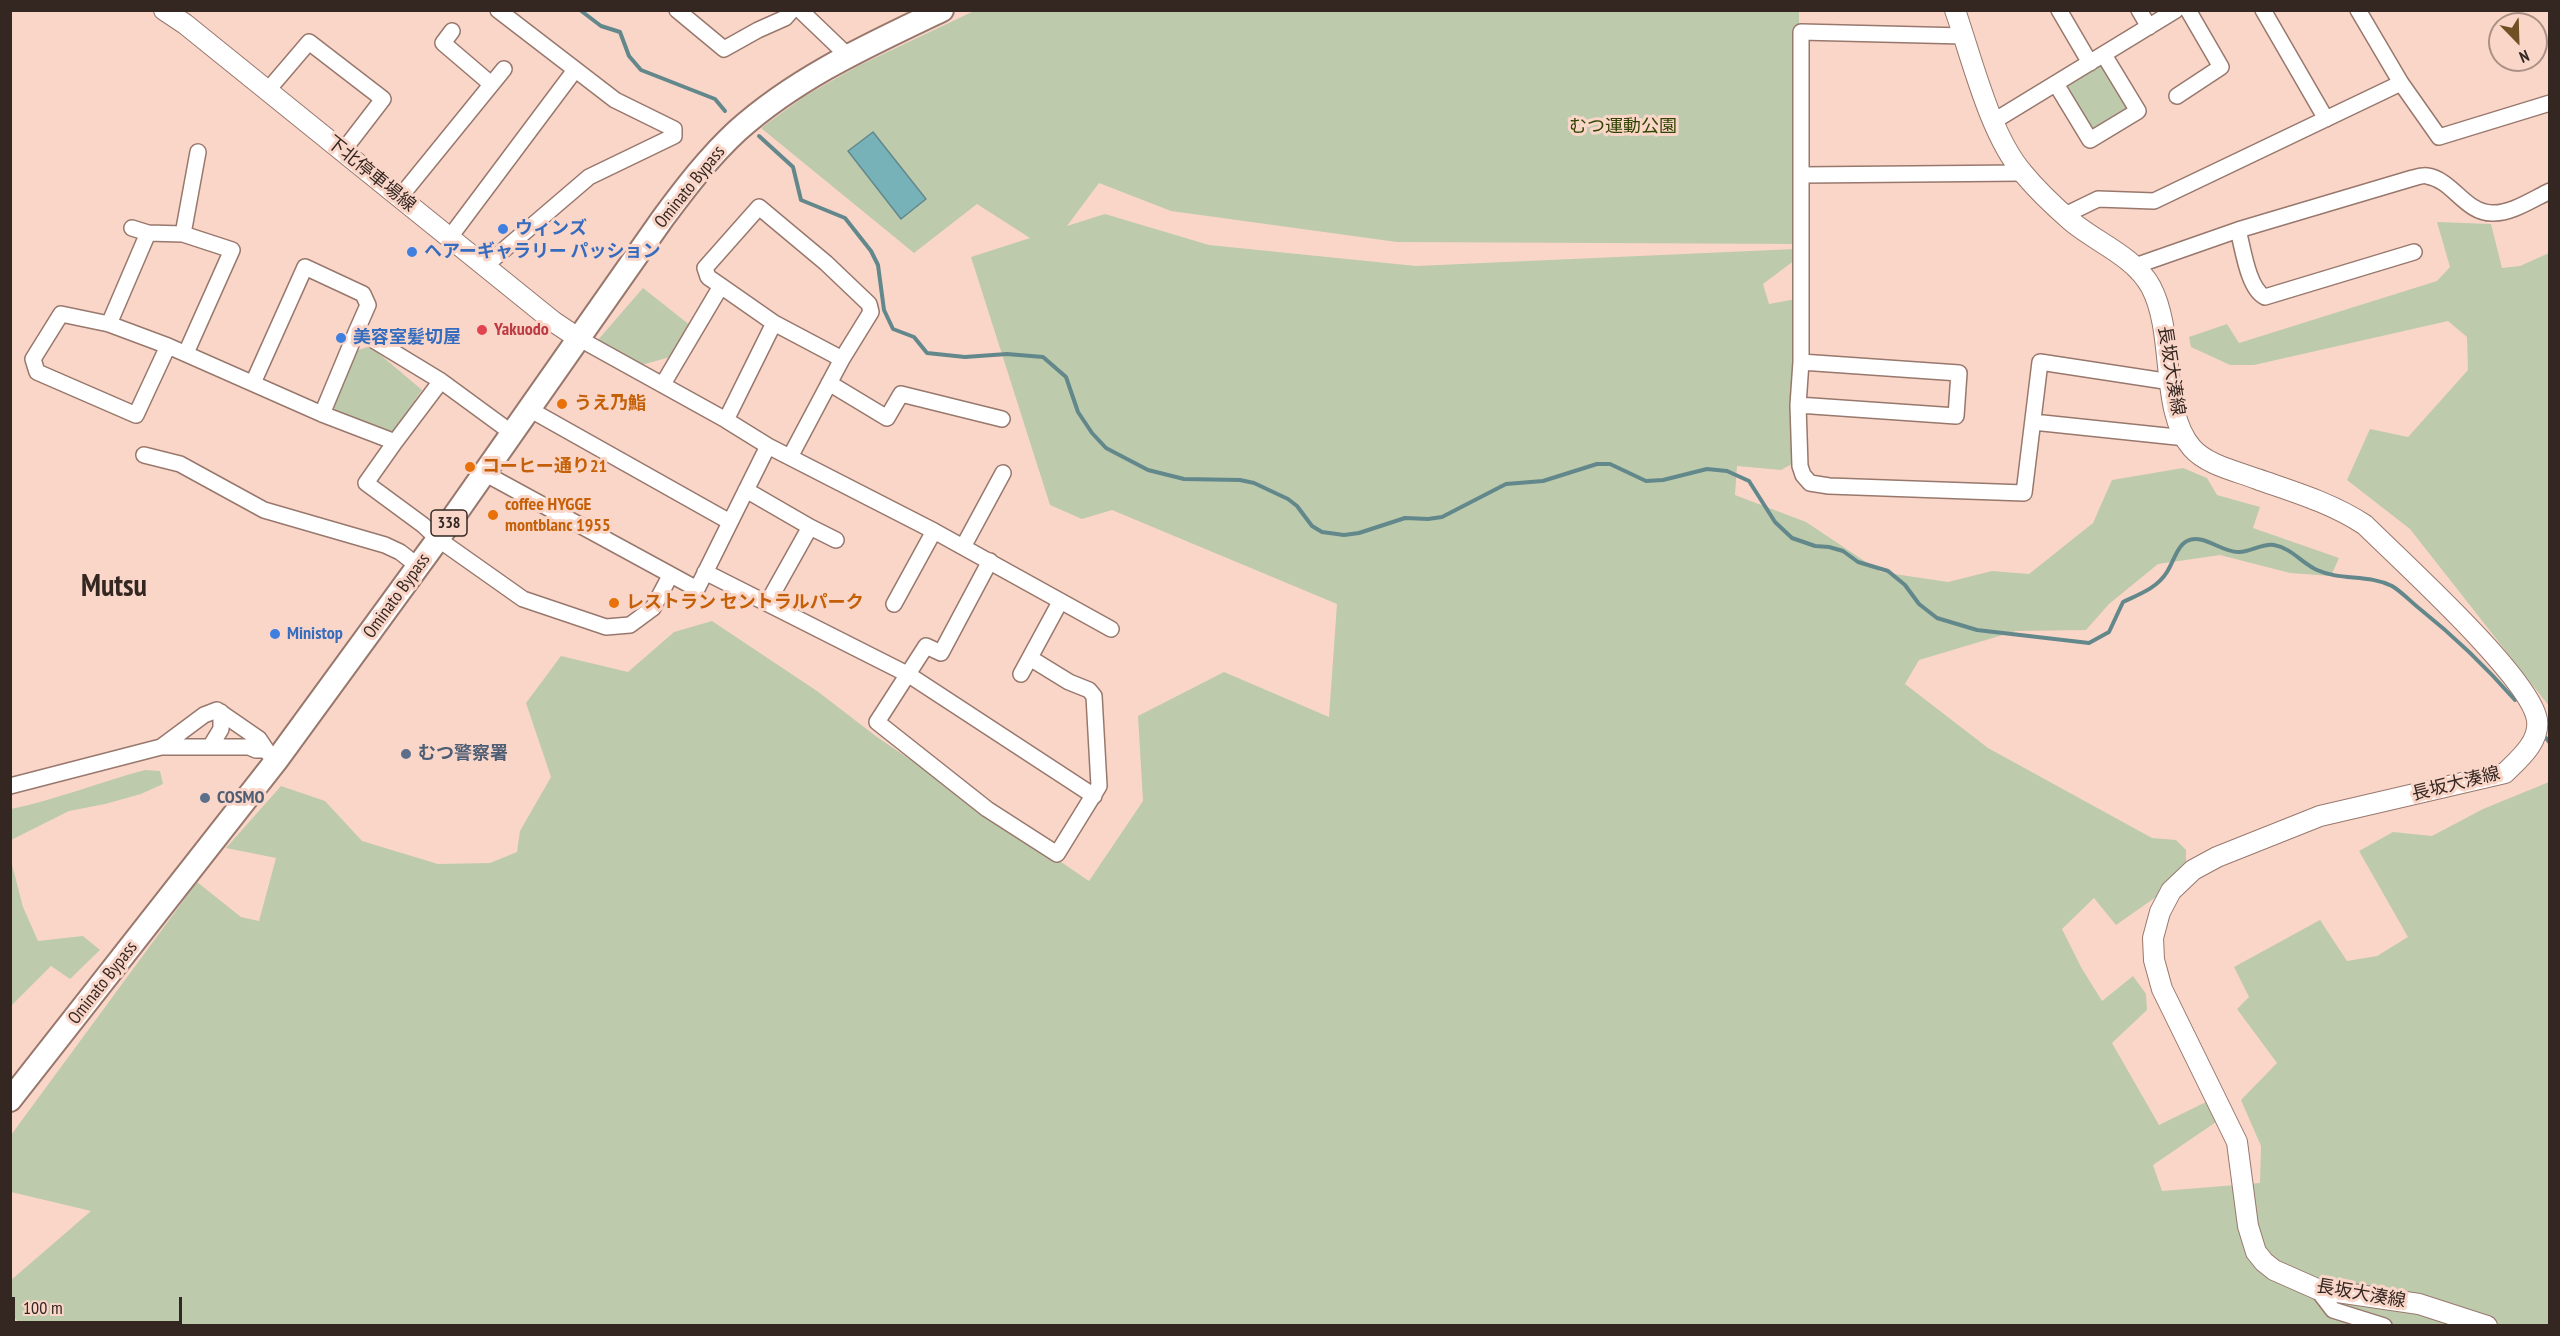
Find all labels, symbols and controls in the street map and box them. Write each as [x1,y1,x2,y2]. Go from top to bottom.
north arrow [2488,12,2548,72]
text: N [2516,46,2532,68]
park label: むつ運動公園 [1569,116,1677,138]
street label: 下北停車場線 [322,132,420,216]
street label: Ominato Bypass [650,142,730,232]
place label: ウィンズ [515,218,587,240]
marker: ウィンズ [496,222,510,236]
place label: ヘアーギャラリー パッション [424,241,661,263]
marker: ヘアーギャラリー パッション [405,245,419,259]
place label: Yakuodo [494,319,549,341]
marker: Yakuodo [475,323,489,337]
street label: 長坂大湊線 [2153,325,2189,417]
place label: 美容室髪切屋 [353,327,461,349]
marker: 美容室髪切屋 [334,331,348,345]
place label: うえ乃鮨 [574,393,646,415]
marker: うえ乃鮨 [555,397,569,411]
place label: コーヒー通り21 [482,456,607,478]
marker: コーヒー通り21 [463,460,477,474]
place label: coffee HYGGE montblanc 1955 [505,494,611,536]
marker: coffee HYGGE montblanc 1955 [486,508,500,522]
road number: 338 [431,510,467,536]
street label: Ominato Bypass [359,549,435,643]
district label: Mutsu [81,569,147,605]
place label: レストラン セントラルパーク [626,592,864,614]
marker: レストラン セントラルパーク [607,596,621,610]
place label: Ministop [287,623,343,645]
marker: Ministop [268,627,282,641]
place label: むつ警察署 [418,743,508,765]
marker: むつ警察署 [399,747,413,761]
street label: 長坂大湊線 [2410,763,2502,805]
place label: COSMO [217,787,264,809]
marker: COSMO [198,791,212,805]
street label: Ominato Bypass [64,937,142,1029]
street label: 長坂大湊線 [2315,1276,2407,1312]
scale bar [15,1285,184,1323]
text: 100 m [23,1296,63,1319]

